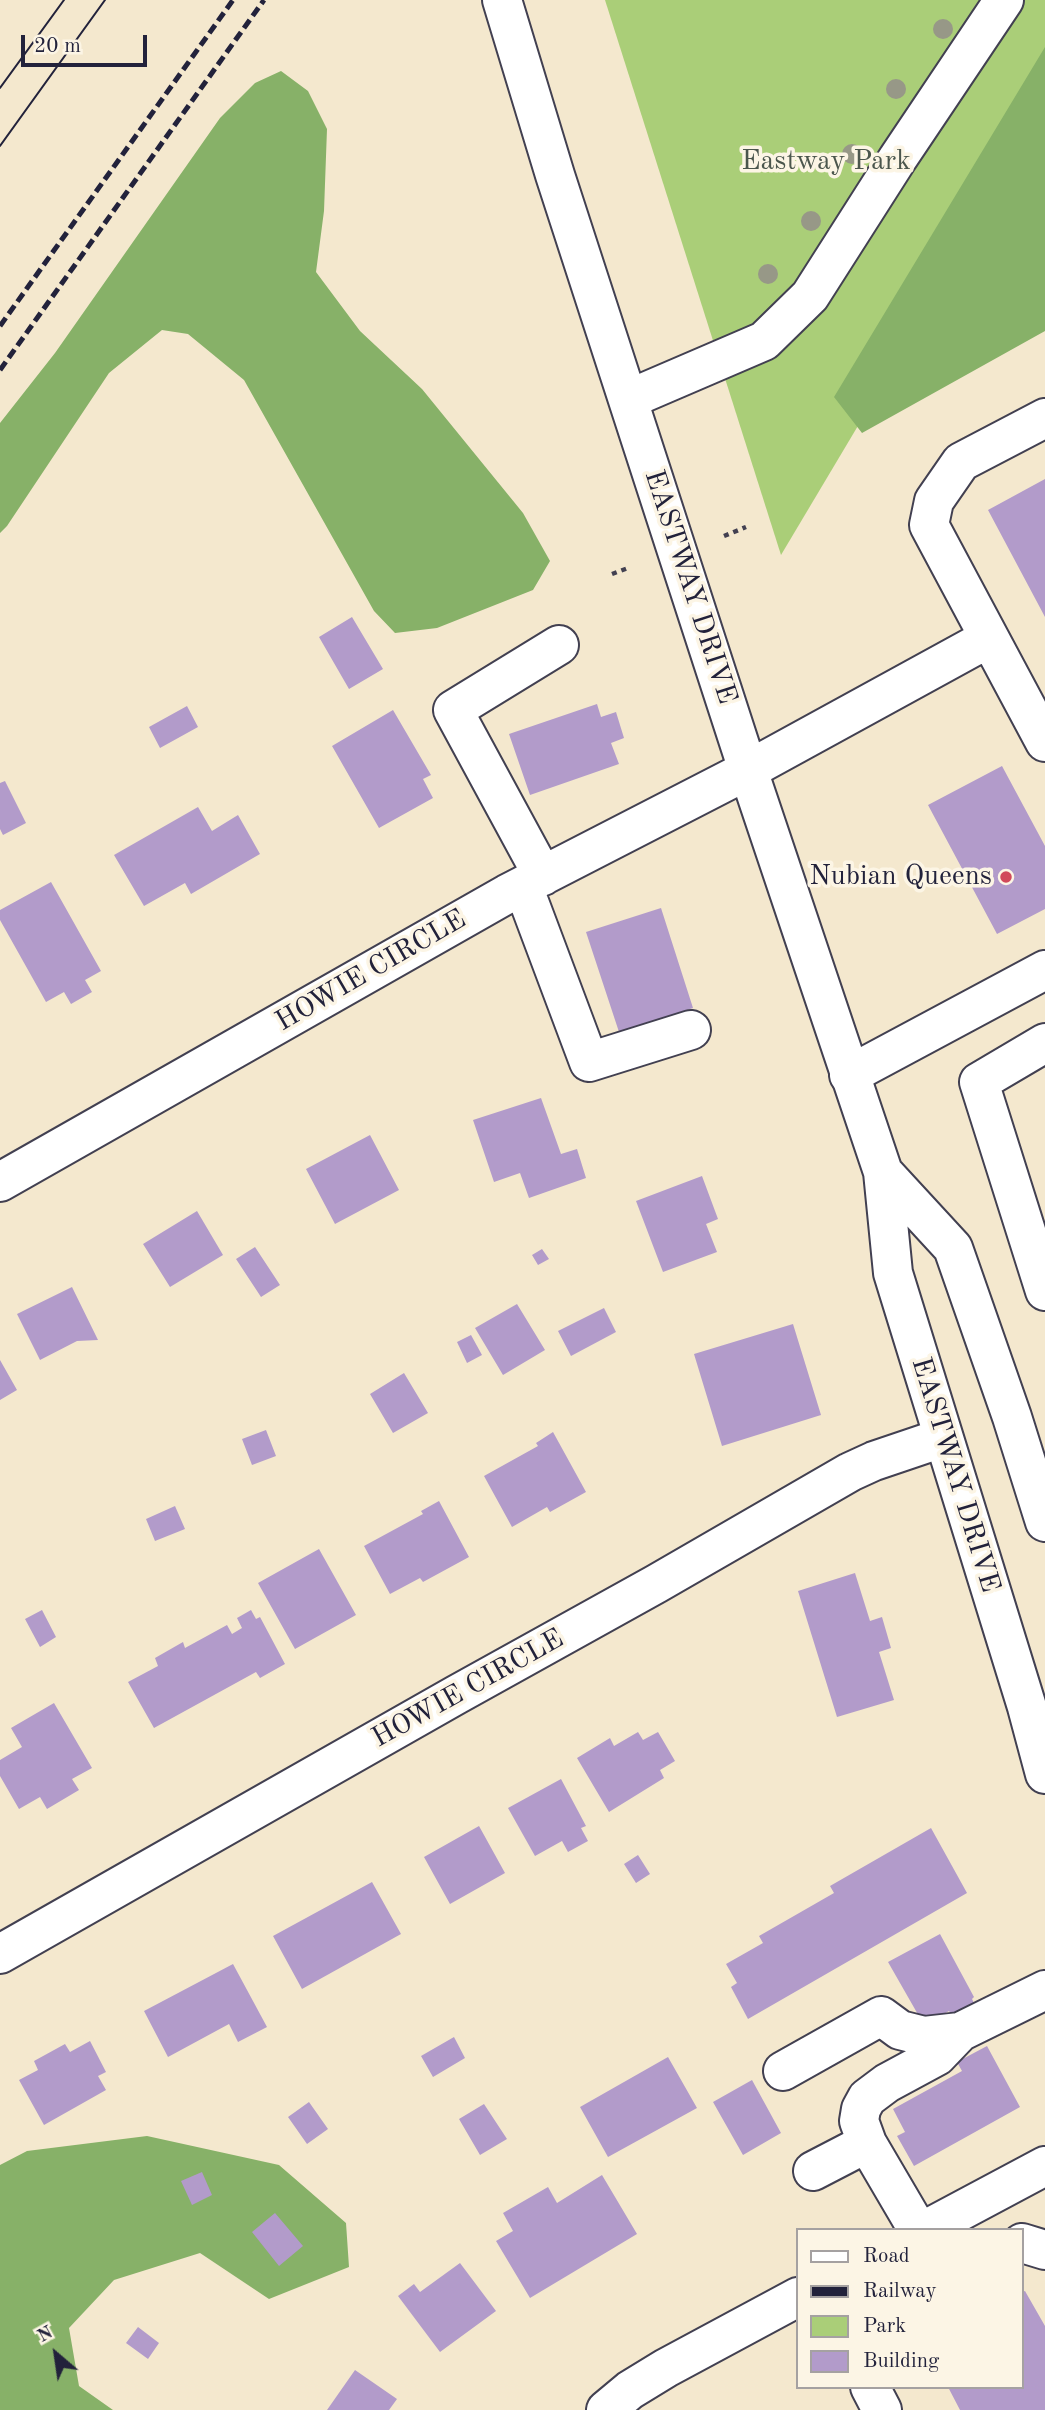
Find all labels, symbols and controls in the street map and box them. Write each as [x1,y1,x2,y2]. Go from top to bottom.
scale bar [24,21,150,65]
text: 20 m [34,36,81,57]
park label: Eastway Park [741,145,911,179]
street label: EASTWAY DRIVE [636,466,744,708]
place label: Nubian Queens [809,860,992,894]
marker: Nubian Queens [998,869,1014,885]
street label: HOWIE CIRCLE [270,903,472,1039]
street label: EASTWAY DRIVE [903,1353,1007,1597]
street label: HOWIE CIRCLE [366,1622,570,1756]
legend [796,2228,1024,2389]
text: Road [863,2246,910,2267]
text: Railway [863,2281,937,2302]
text: Park [863,2316,906,2337]
north arrow [21,2319,91,2389]
text: N [35,2323,57,2347]
text: Building [863,2351,939,2372]

